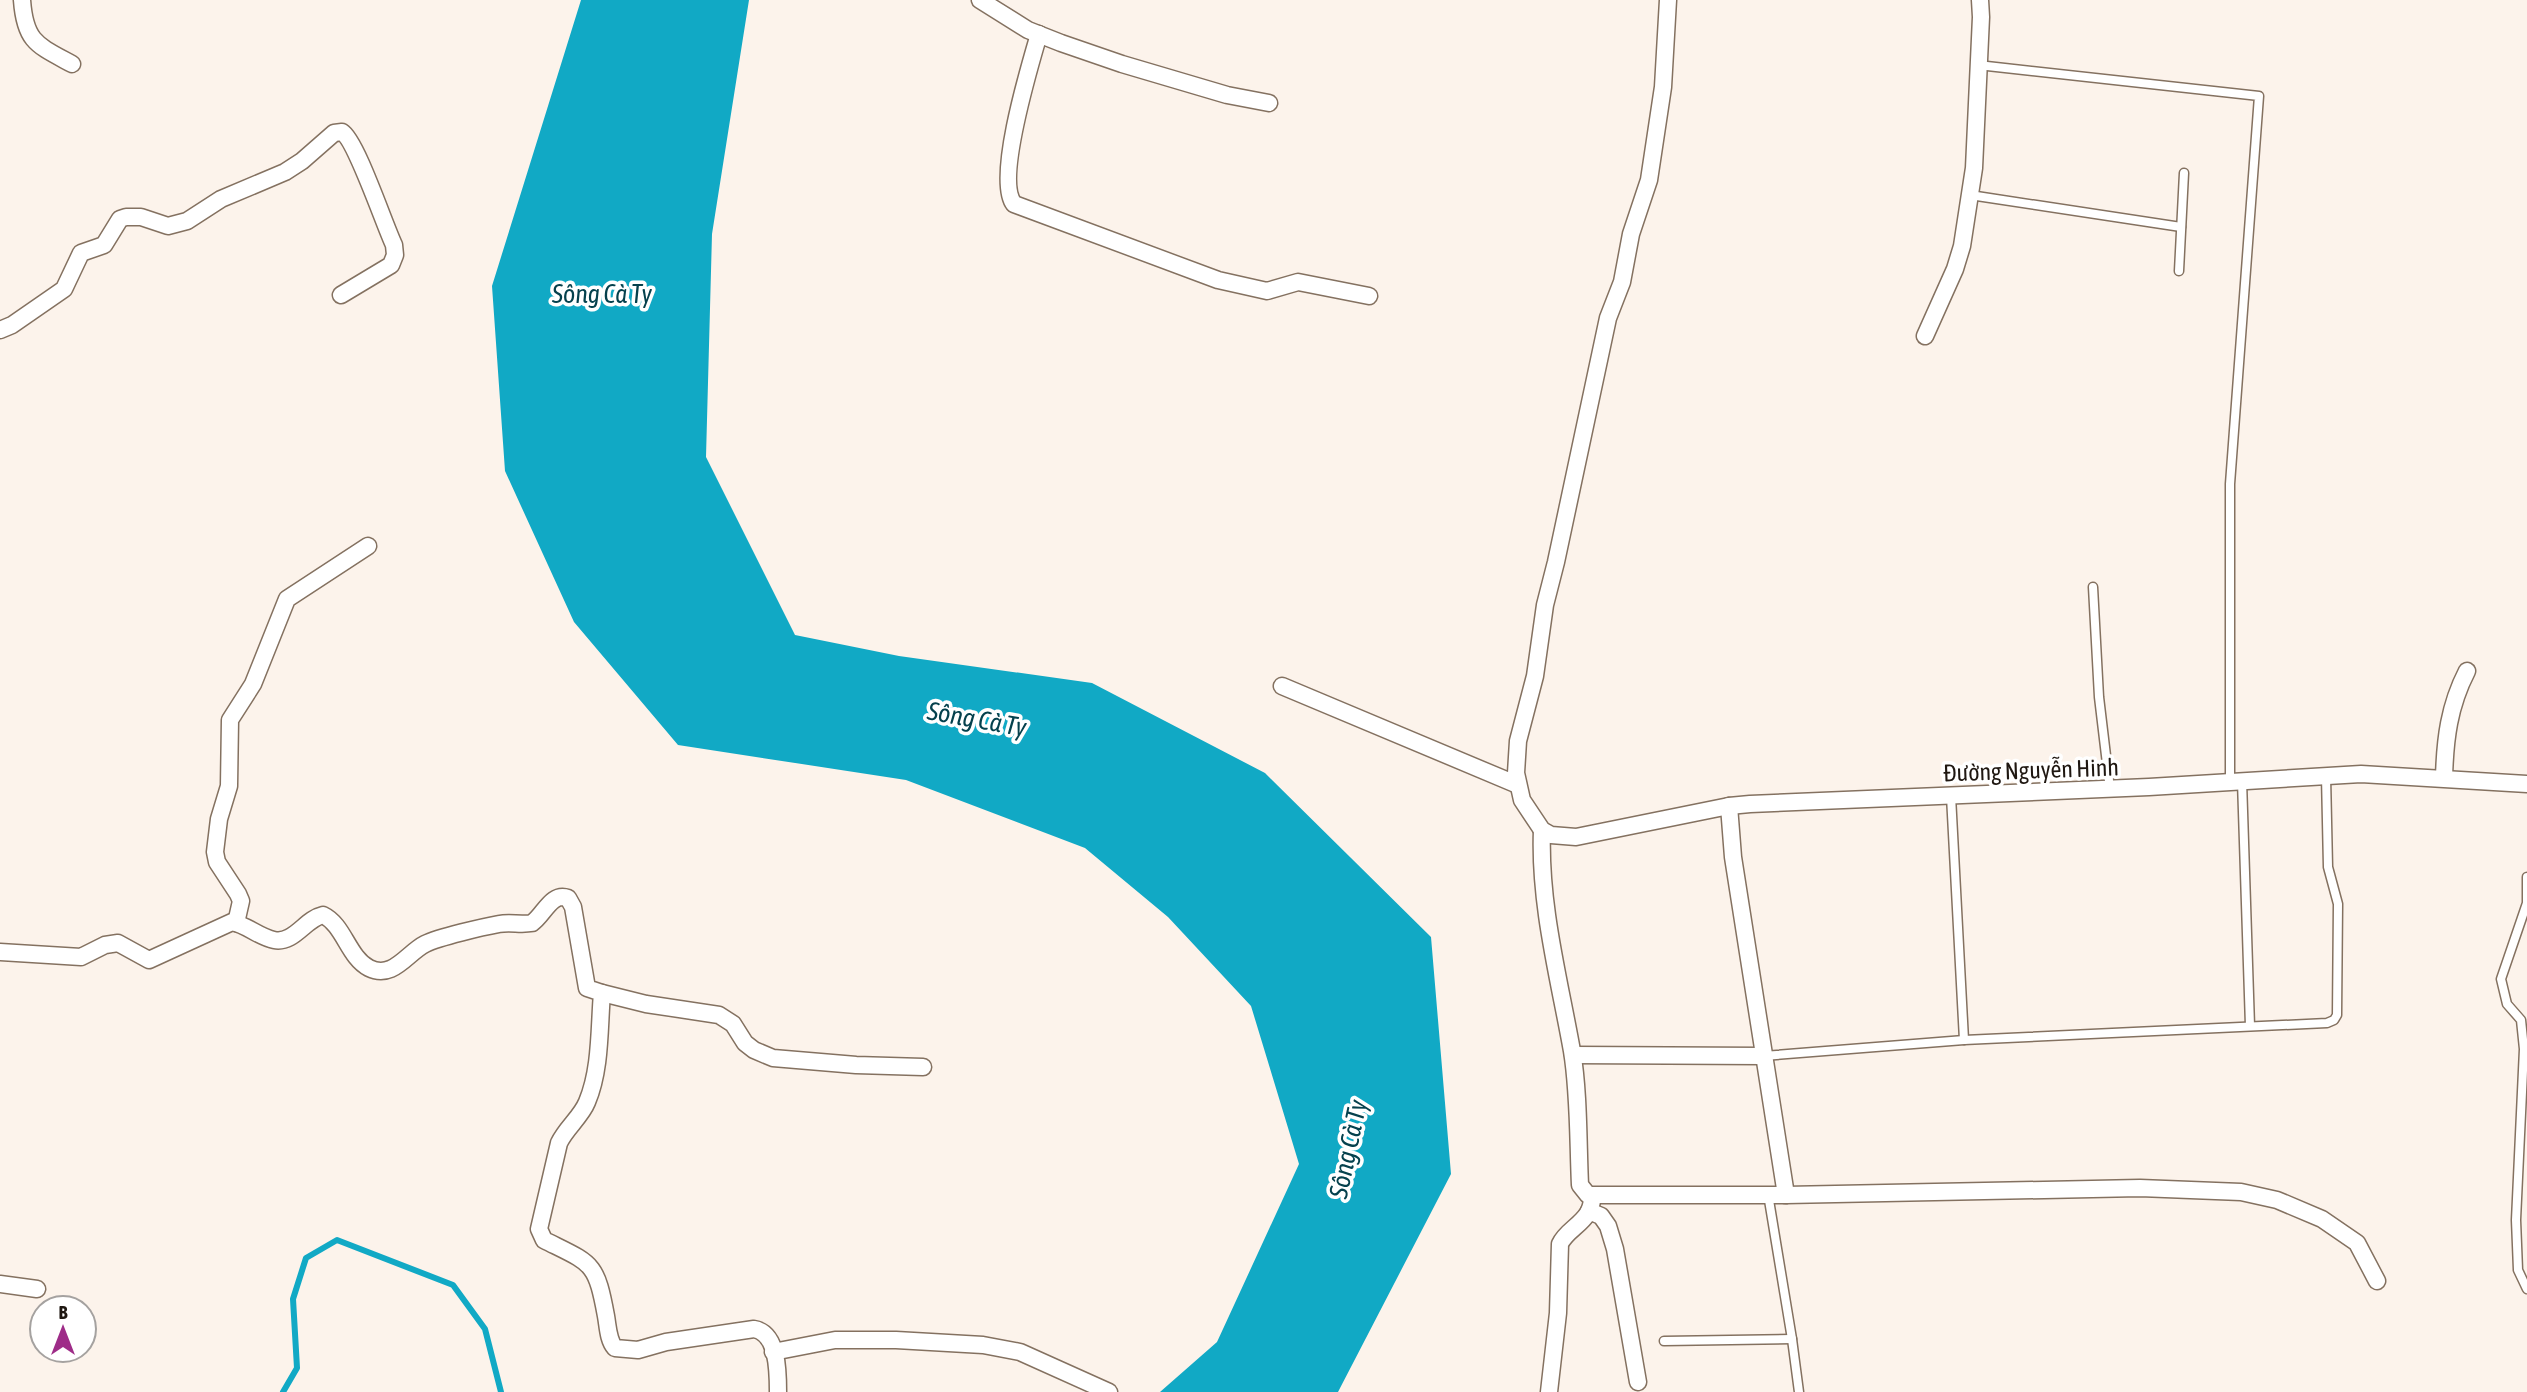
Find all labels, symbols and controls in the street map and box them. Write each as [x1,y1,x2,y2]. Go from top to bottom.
water label: Sông Cà Ty [551,279,652,309]
water label: Sông Cà Ty [924,695,1029,743]
street label: Đường Nguyễn Hinh [1943,753,2119,787]
water label: Sông Cà Ty [1323,1097,1373,1202]
north arrow [28,1294,98,1364]
text: B [58,1301,68,1323]

